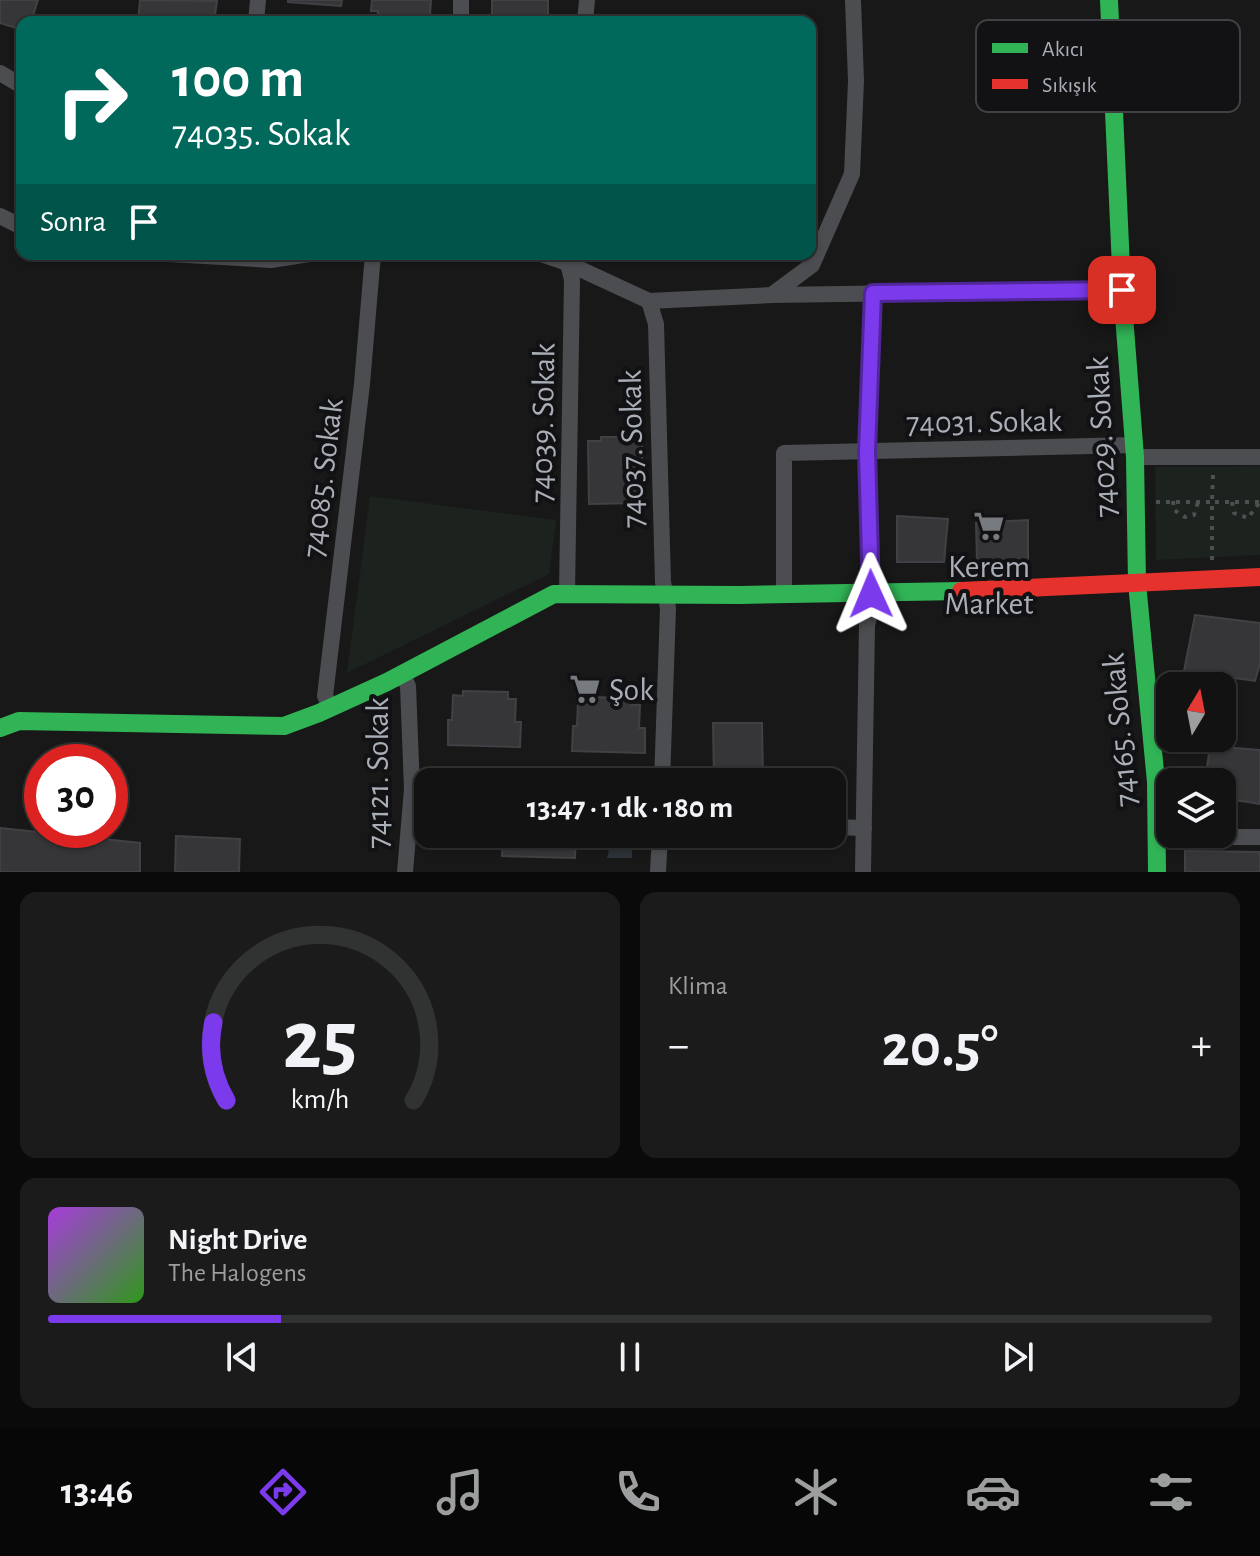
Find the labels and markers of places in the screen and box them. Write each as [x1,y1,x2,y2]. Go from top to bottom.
pin [1088,256,1156,324]
supermarket icon: Kerem Market [972,509,1006,543]
place label: Kerem Market [945,551,1033,620]
supermarket icon: Şok [568,672,602,706]
place label: Şok [609,674,654,706]

